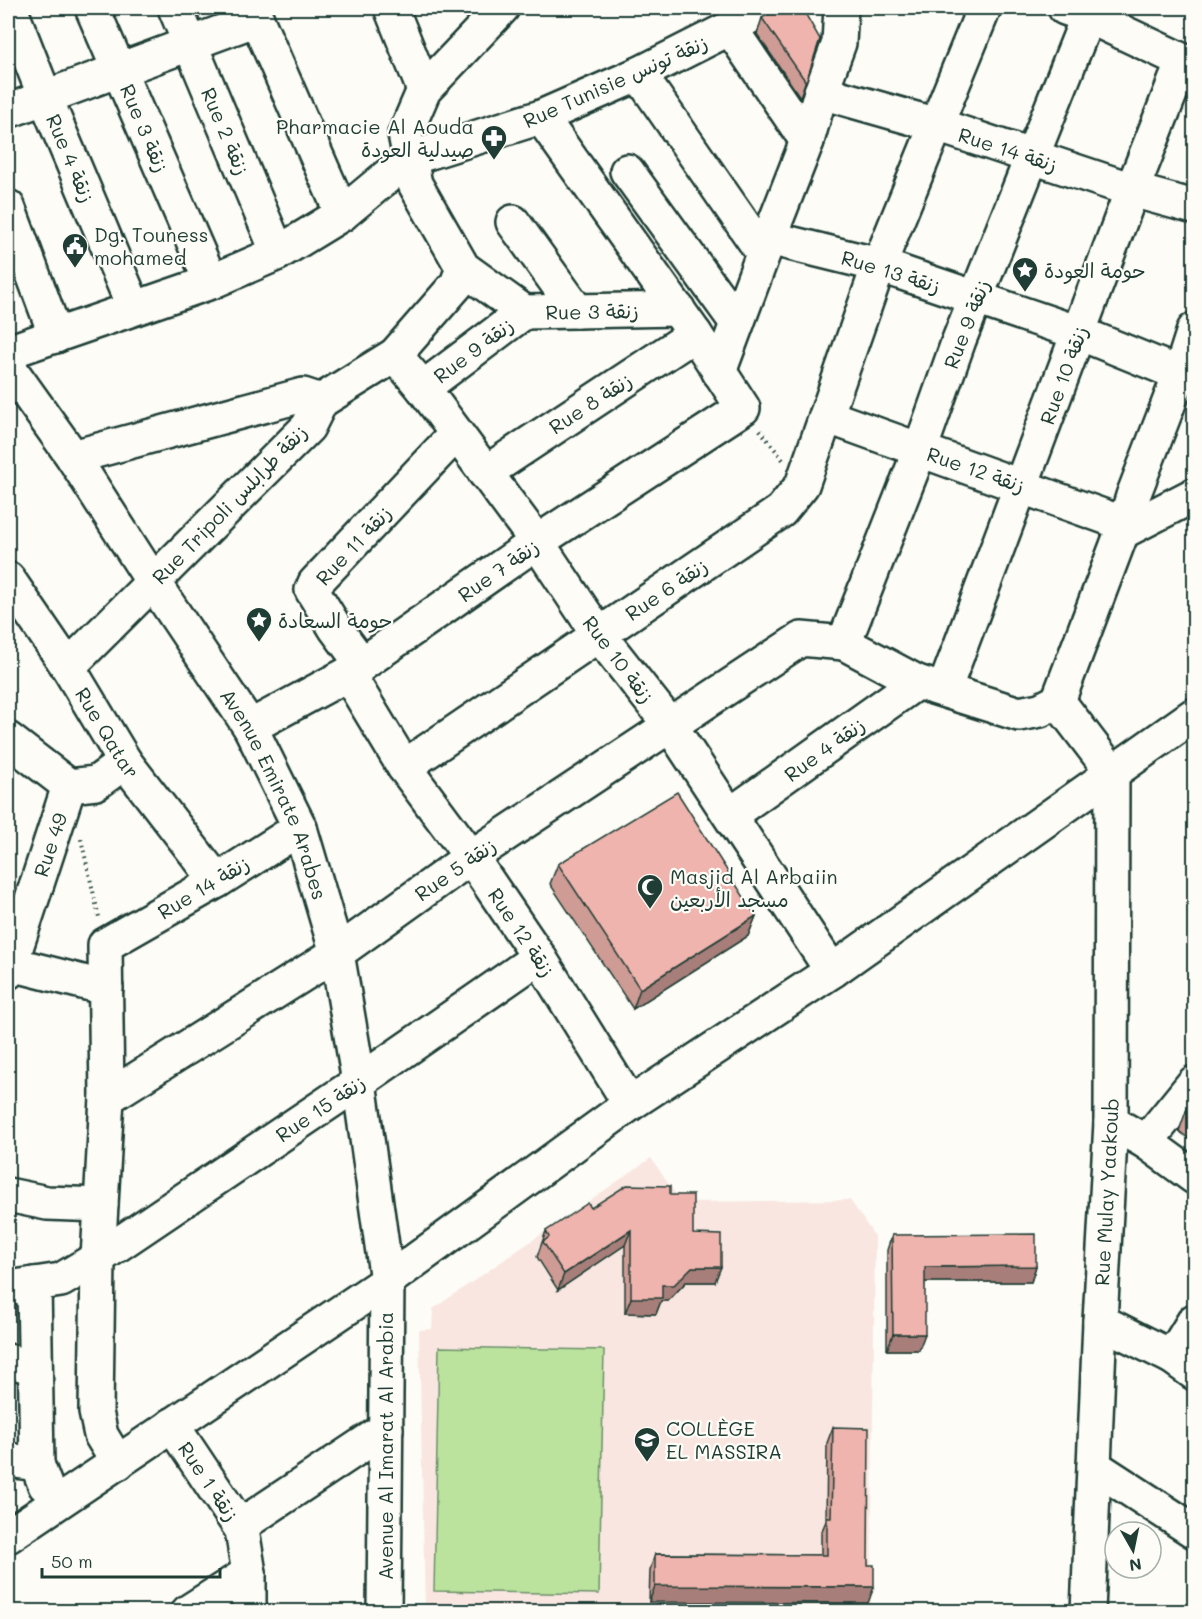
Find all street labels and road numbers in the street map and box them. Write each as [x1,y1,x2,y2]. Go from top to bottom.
street label: Rue Tunisie زنقة تونس [519,29,711,133]
street label: Rue 3 زنقة [115,80,175,176]
street label: Rue 2 زنقة [196,83,256,179]
street label: Rue 4 زنقة [41,110,101,206]
street label: Rue 14 زنقة [955,121,1061,177]
street label: Rue 13 زنقة [838,244,944,298]
street label: Rue 9 زنقة [937,276,995,372]
street label: Rue 3 زنقة [545,297,639,325]
street label: Rue 9 زنقة [428,311,518,389]
street label: Rue 10 زنقة [1033,322,1093,428]
street label: Rue 8 زنقة [544,367,636,439]
street label: Rue Tripoli زنقة طرابلس [146,419,312,589]
street label: Rue 12 زنقة [924,440,1028,498]
street label: Rue 11 زنقة [310,500,396,590]
street label: Rue 7 زنقة [453,533,543,607]
street label: Rue 6 زنقة [620,552,712,626]
street label: Rue 10 زنقة [578,610,660,708]
street label: Rue Qatar [70,682,146,783]
street label: Avenue Emirate Arabes [215,683,333,903]
street label: Rue 4 زنقة [779,711,869,787]
street label: Rue 49 [27,809,72,880]
street label: Rue 5 زنقة [409,832,501,906]
street label: Rue 14 زنقة [152,849,254,925]
street label: Rue 12 زنقة [483,883,561,981]
street label: Rue 15 زنقة [270,1069,370,1147]
street label: Rue Mulay Yaakoub [1088,1097,1124,1287]
street label: Avenue Al Imarat Al Arabia [372,1312,398,1580]
street label: Rue 1 زنقة [173,1436,245,1526]

